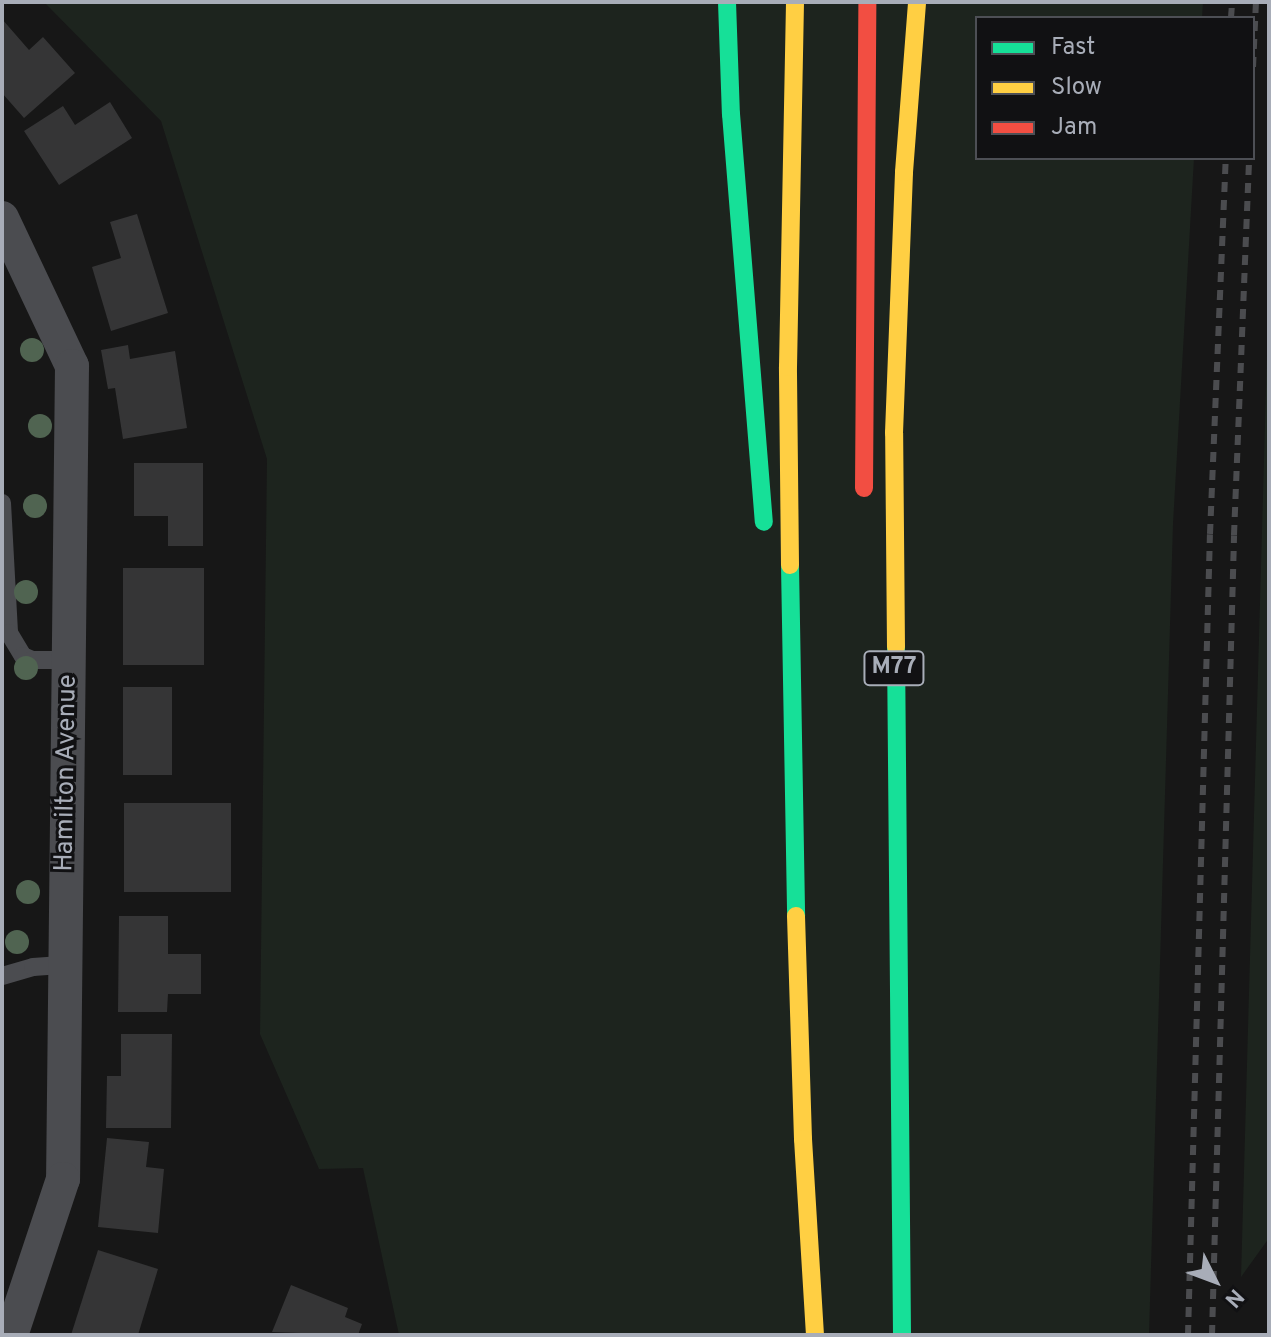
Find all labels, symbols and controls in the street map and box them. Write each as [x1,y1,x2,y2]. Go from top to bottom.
legend [975,16,1255,160]
text: Fast [1051,33,1095,63]
text: Slow [1051,73,1102,103]
text: Jam [1051,113,1097,143]
road number: M77 [862,648,926,688]
street label: Hamilton Avenue [50,674,84,872]
north arrow [1175,1241,1255,1321]
text: N [1218,1282,1249,1312]

